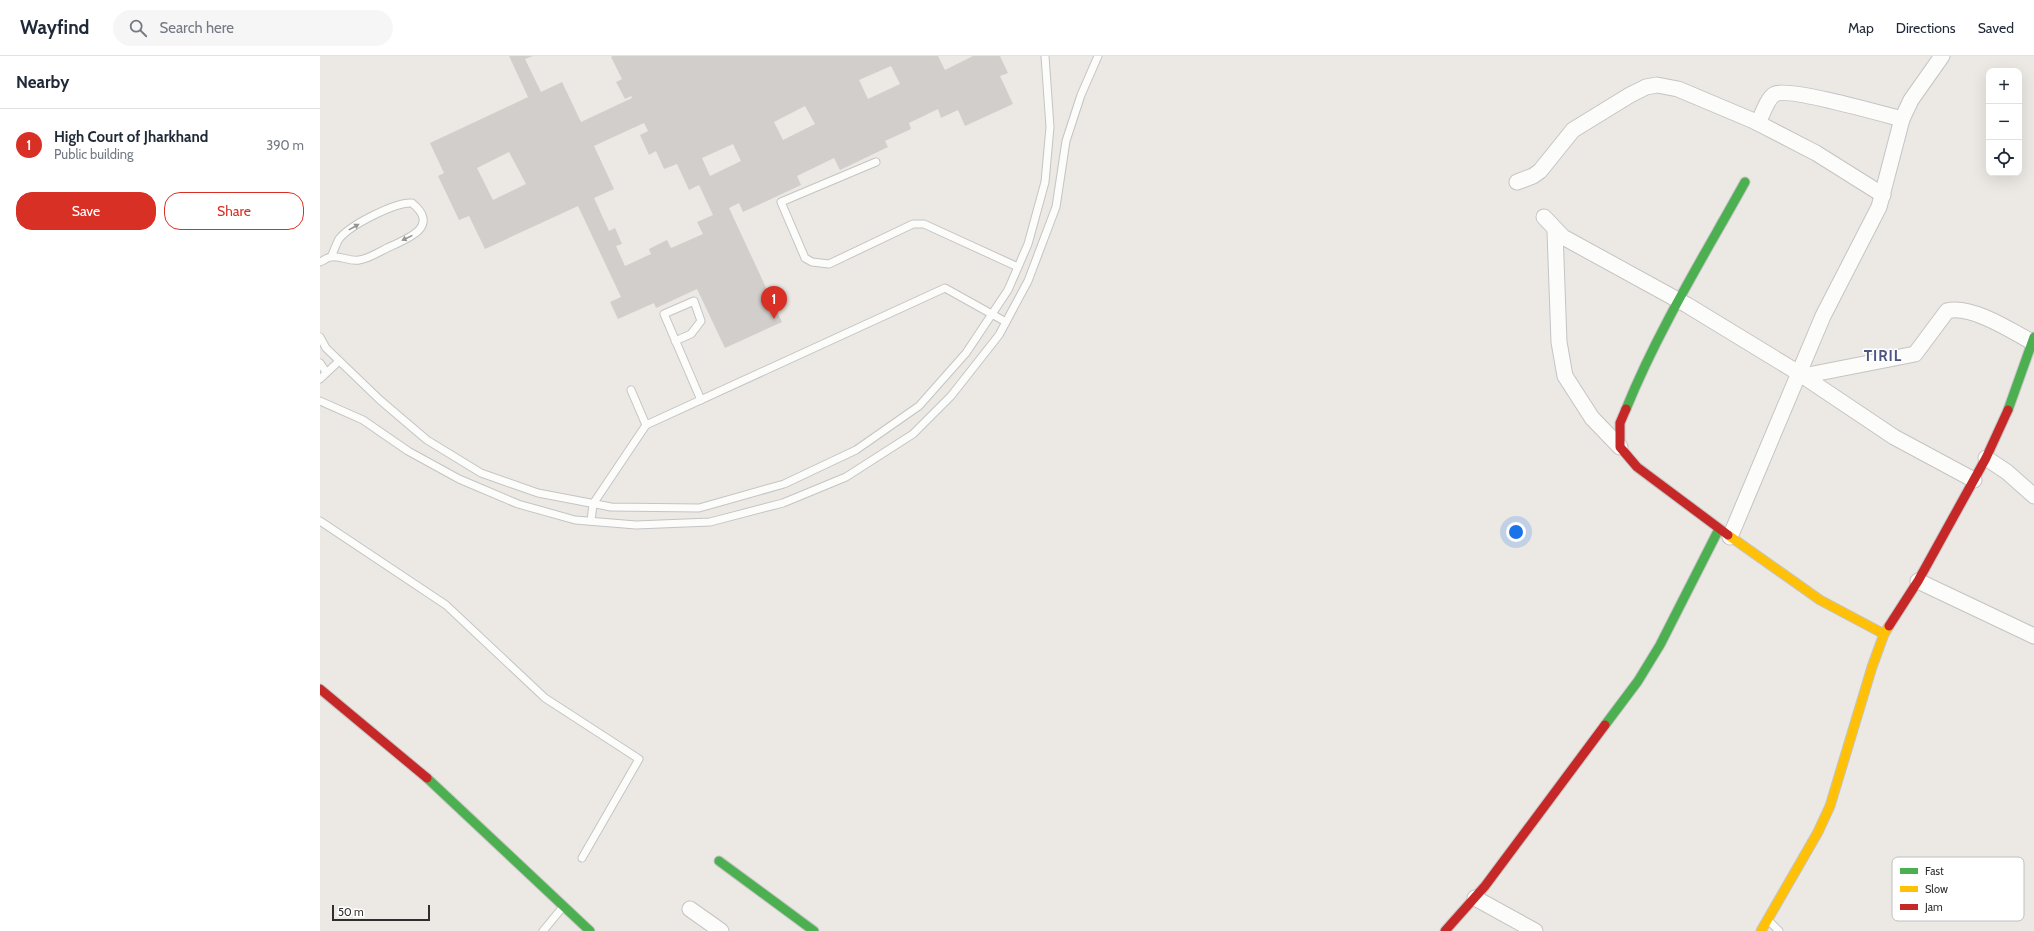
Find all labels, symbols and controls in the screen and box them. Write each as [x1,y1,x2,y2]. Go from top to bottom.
search box [113,10,393,46]
text: Wayfind [20,16,89,39]
icon: search [127,17,149,39]
text: Search here [159,19,234,37]
text: Map [1848,19,1874,37]
text: Directions [1896,19,1956,37]
text: Saved [1978,19,2014,37]
map controls [1986,68,2022,176]
button: + [1986,68,2022,104]
text: Nearby [16,72,69,92]
button: − [1986,104,2022,140]
text: High Court of Jharkhand [54,128,208,146]
text: 1 [27,137,31,153]
text: 390 m [266,137,304,153]
button: locate [1986,140,2022,176]
text: Public building [54,146,134,162]
button: Save [16,192,156,230]
button: Share [164,192,304,230]
one-way arrow [349,223,360,230]
one-way arrow [401,235,413,242]
pin: 1 [761,286,787,319]
district label: TIRIL [1864,347,1902,365]
your location [1506,522,1526,542]
legend [1892,857,2024,921]
text: Fast [1925,864,1944,878]
text: Slow [1925,882,1948,896]
text: Jam [1924,900,1943,914]
scale bar [332,903,430,922]
text: 50 m [338,905,364,919]

